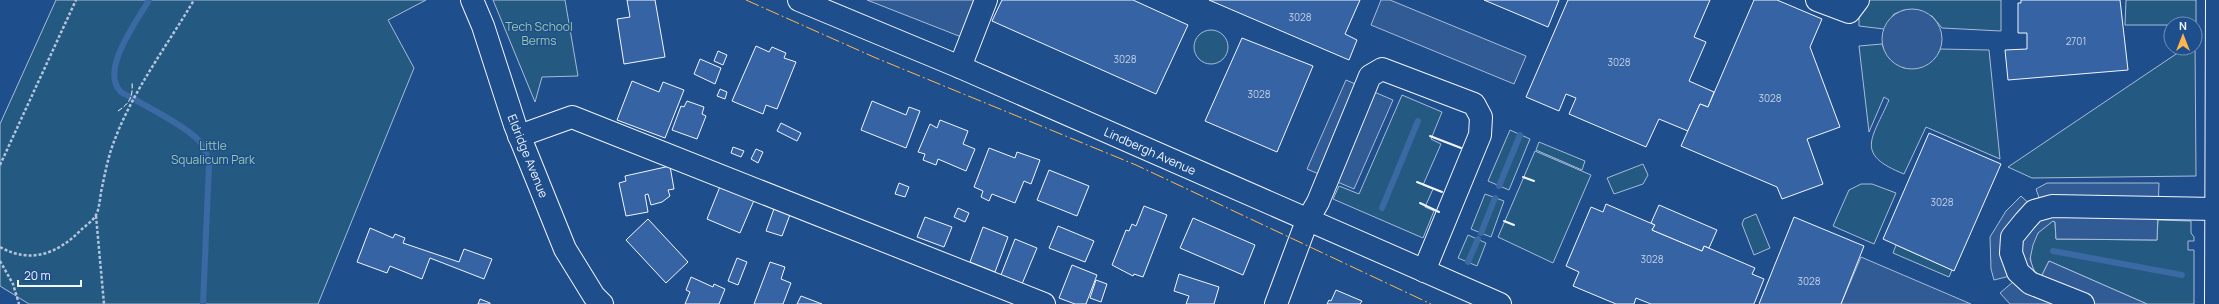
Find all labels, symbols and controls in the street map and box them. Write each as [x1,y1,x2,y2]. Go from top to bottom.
house number: 3028 [1288,10,1312,24]
north arrow [2163,16,2203,56]
park label: Tech School Berms [505,18,573,49]
text: N [2179,18,2187,33]
house number: 2701 [2066,34,2086,48]
house number: 3028 [1113,52,1137,66]
house number: 3028 [1607,55,1631,69]
house number: 3028 [1247,87,1271,101]
house number: 3028 [1758,91,1782,105]
street label: Eldridge Avenue [504,112,552,200]
street label: Lindbergh Avenue [1101,123,1199,179]
park label: Little Squalicum Park [171,137,256,168]
house number: 3028 [1930,195,1954,209]
house number: 3028 [1640,252,1664,266]
scale bar [18,262,81,288]
text: 20 m [24,267,51,284]
house number: 3028 [1797,274,1821,288]

